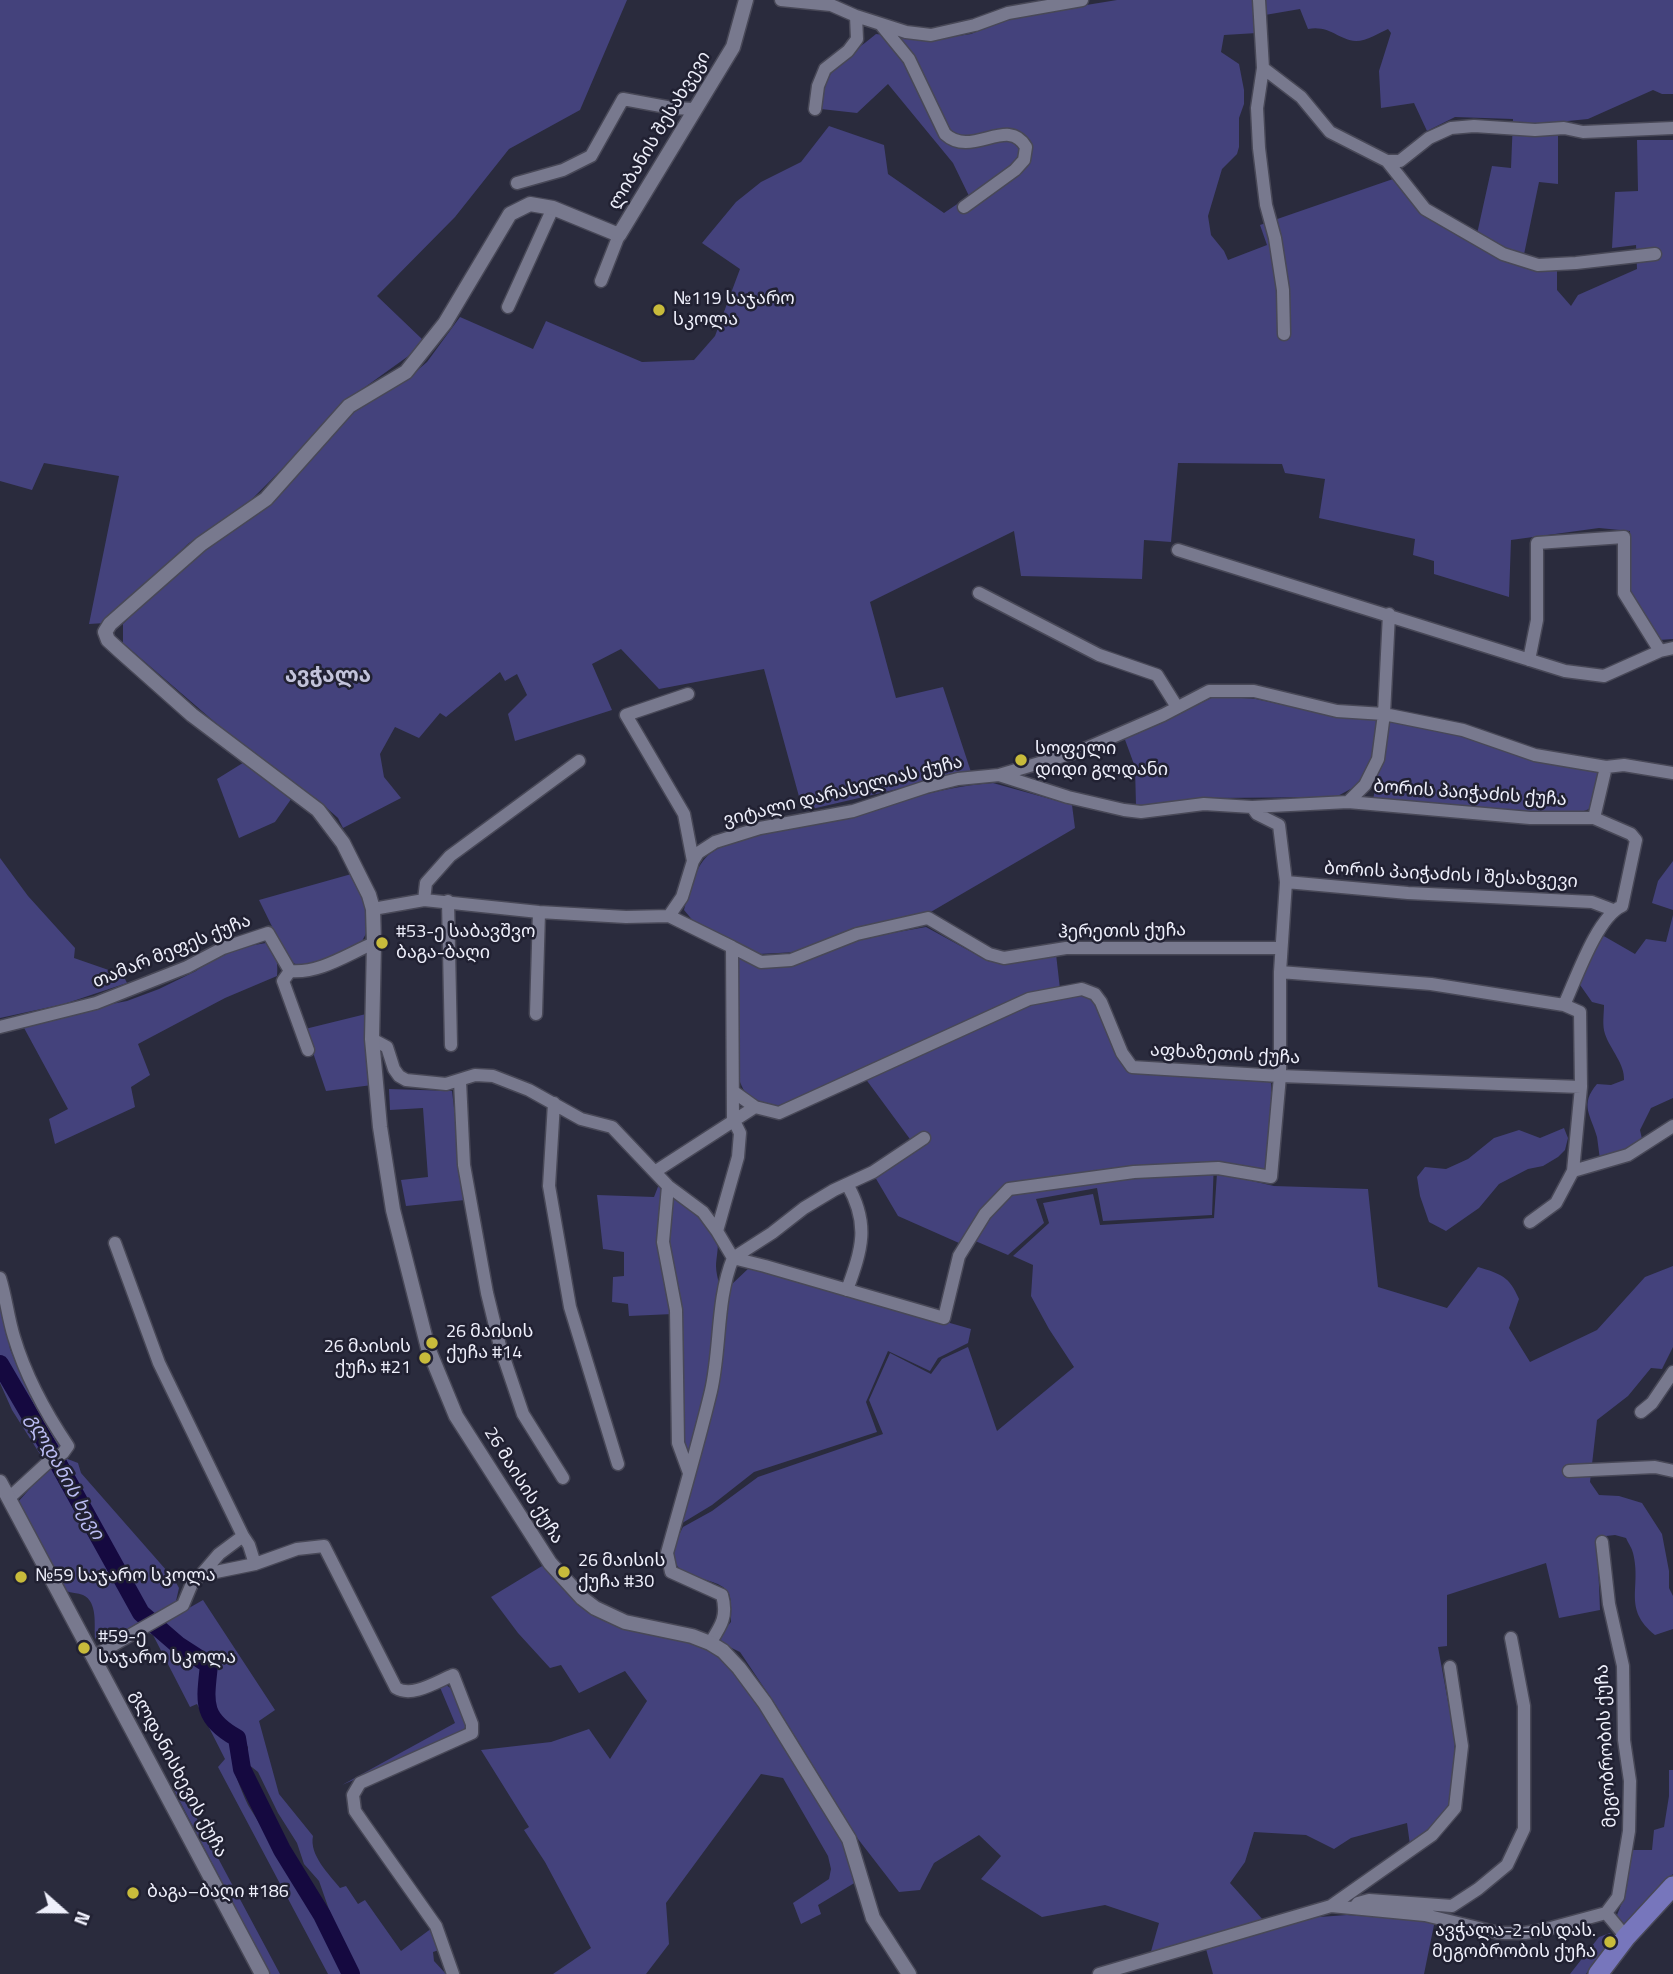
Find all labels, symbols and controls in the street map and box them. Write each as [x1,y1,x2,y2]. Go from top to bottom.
street label: ლიბანის შესახვევი [604,48,716,214]
place label: №119 საჯარო სკოლა [673,289,795,332]
marker: №119 საჯარო სკოლა [651,302,667,318]
district label: ავჭალა [285,664,371,690]
place label: სოფელი დიდი გლდანი [1035,739,1168,782]
street label: ვიტალი დარასელიას ქუჩა [721,752,965,832]
marker: სოფელი დიდი გლდანი [1013,752,1029,768]
street label: ბორის პაიჭაძის ქუჩა [1373,776,1567,812]
street label: ბორის პაიჭაძის I შესახვევი [1324,859,1578,893]
street label: თამარ მეფეს ქუჩა [90,910,254,994]
street label: ჰერეთის ქუჩა [1058,920,1186,944]
place label: #53-ე საბავშვო ბაგა-ბაღი [396,922,535,964]
marker: #53-ე საბავშვო ბაგა-ბაღი [374,935,390,951]
street label: აფხაზეთის ქუჩა [1149,1040,1301,1070]
place label: 26 მაისის ქუჩა #14 [446,1322,533,1364]
marker: 26 მაისის ქუჩა #14 [424,1335,440,1351]
place label: 26 მაისის ქუჩა #21 [324,1337,411,1380]
marker: 26 მაისის ქუჩა #21 [417,1350,433,1366]
water label: გლდანის ხევი [20,1410,108,1544]
street label: 26 მაისის ქუჩა [479,1424,567,1548]
place label: 26 მაისის ქუჩა #30 [578,1551,665,1594]
marker: 26 მაისის ქუჩა #30 [556,1564,572,1580]
place label: №59 საჯარო სკოლა [35,1566,216,1588]
marker: №59 საჯარო სკოლა [13,1569,29,1585]
place label: #59-ე საჯარო სკოლა [98,1627,236,1670]
marker: #59-ე საჯარო სკოლა [76,1640,92,1656]
street label: მეგობრობის ქუჩა [1592,1664,1622,1828]
street label: გლდანისხევის ქუჩა [125,1687,231,1861]
north arrow [28,1876,98,1946]
place label: ბაგა–ბაღი #186 [147,1882,289,1904]
marker: ბაგა–ბაღი #186 [125,1885,141,1901]
text: N [67,1907,99,1930]
place label: ავჭალა-2-ის დას. მეგობრობის ქუჩა [1432,1921,1596,1964]
marker: ავჭალა-2-ის დას. მეგობრობის ქუჩა [1602,1934,1618,1950]

